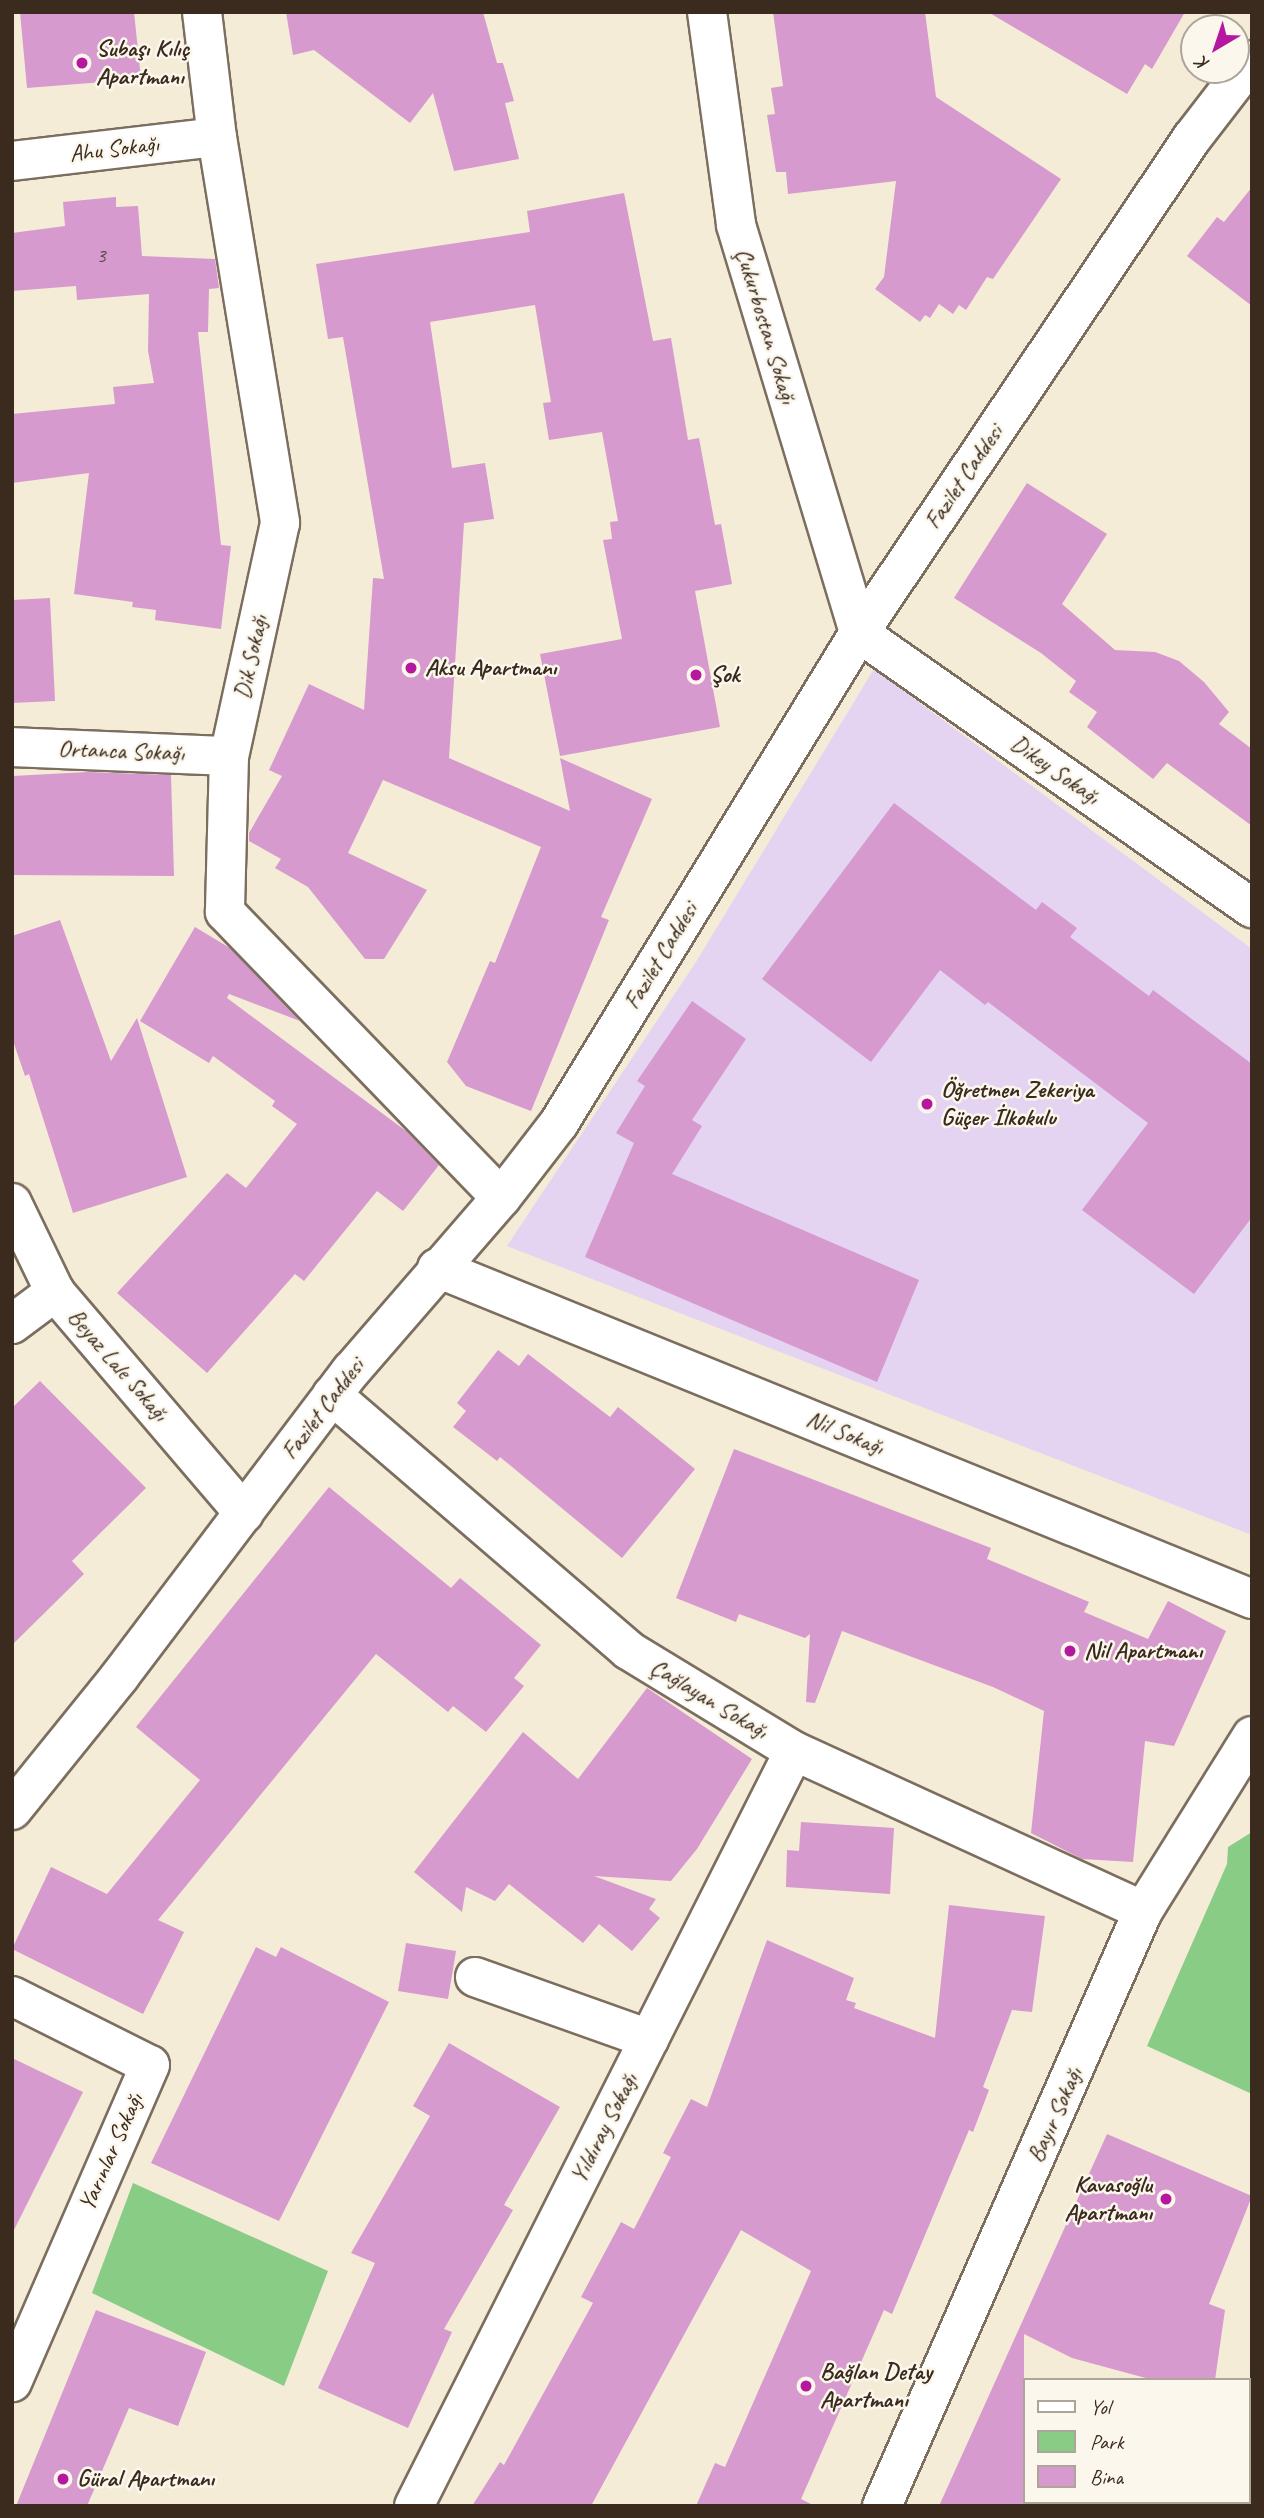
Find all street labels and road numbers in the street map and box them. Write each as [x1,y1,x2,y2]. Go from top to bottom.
street label: Ahu Sokağı [68,129,160,169]
street label: Çukurbostan Sokağı [729,245,803,407]
street label: Fazilet Caddesi [919,419,1009,535]
street label: Dik Sokağı [228,613,274,701]
street label: Dikey Sokağı [1006,729,1104,811]
street label: Ortanca Sokağı [58,734,184,768]
street label: Fazilet Caddesi [618,897,704,1015]
street label: Beyaz Lale Sokağı [61,1302,175,1428]
street label: Fazilet Caddesi [276,1353,370,1465]
street label: Nil Sokağı [802,1405,888,1461]
street label: Çağlayan Sokağı [646,1653,772,1745]
street label: Bayır Sokağı [1021,2063,1089,2167]
street label: Yıldıray Sokağı [564,2069,644,2187]
street label: Yarınlar Sokağı [72,2089,150,2215]

